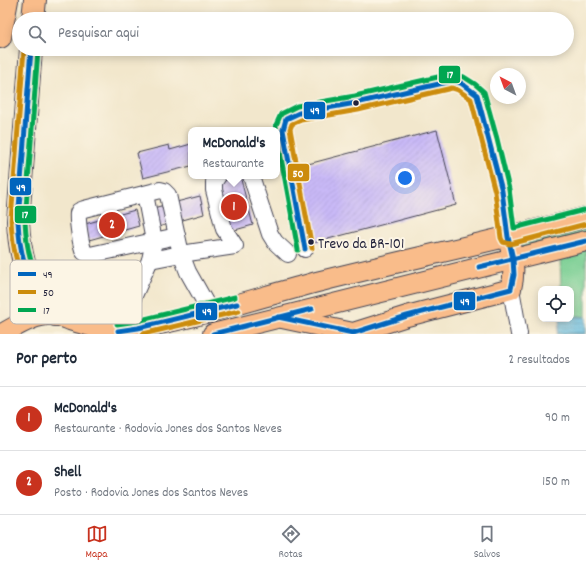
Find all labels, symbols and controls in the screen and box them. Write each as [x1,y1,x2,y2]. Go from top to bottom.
search box [12,12,574,56]
icon: search [26,23,48,45]
text: Pesquisar aqui [58,23,139,45]
line badge: 17 [438,65,461,84]
text: 17 [447,68,454,84]
north arrow [490,68,526,104]
unlabelled marker [351,98,361,108]
line badge: 49 [303,101,326,120]
text: 49 [310,104,320,120]
popup [188,127,280,179]
text: McDonald's [202,133,266,155]
text: Restaurante [202,155,264,174]
line badge: 50 [287,163,310,182]
text: 50 [292,167,304,183]
your location [395,168,415,188]
line badge: 49 [9,177,32,196]
text: 49 [16,181,26,197]
pin: 1 [221,192,247,222]
line badge: 17 [14,205,37,224]
text: 17 [22,208,29,224]
pin: 2 [99,210,125,240]
place label: Trevo da BR-101 [318,234,404,256]
marker: Trevo da BR-101 [306,237,316,247]
legend [10,260,142,324]
text: 49 [43,268,53,284]
text: 50 [43,286,54,302]
map controls [538,286,574,322]
button: locate [538,286,574,322]
line badge: 49 [453,291,476,311]
text: 49 [460,295,470,311]
line badge: 49 [195,302,218,321]
text: 17 [43,304,50,320]
text: 49 [202,305,212,321]
text: Por perto [16,348,77,372]
text: 2 resultados [508,351,570,370]
text: McDonald's [54,398,117,420]
text: 1 [28,409,30,428]
text: 90 m [545,409,570,428]
text: Restaurante · Rodovia Jones dos Santos Neves [54,420,282,439]
text: Shell [54,462,81,484]
text: 2 [26,473,32,492]
text: 150 m [542,473,570,492]
text: Posto · Rodovia Jones dos Santos Neves [54,484,248,503]
tab: Mapa [86,523,108,563]
tab: Rotas [279,523,303,563]
tab: Salvos [474,523,500,563]

